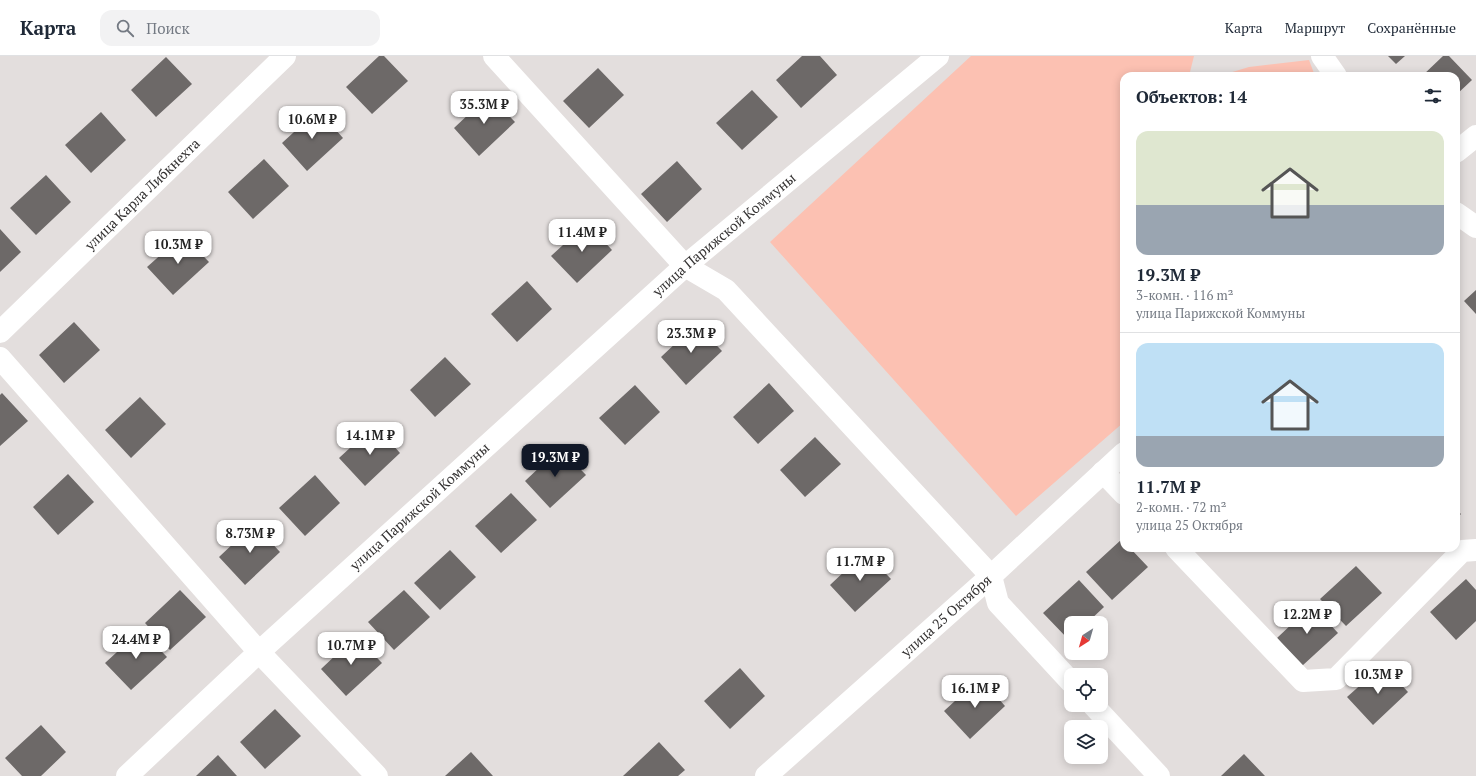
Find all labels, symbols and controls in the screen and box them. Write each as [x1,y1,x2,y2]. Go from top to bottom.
search box [100,10,380,46]
text: Карта [20,15,76,40]
icon: search [114,17,136,39]
text: Поиск [146,18,190,38]
text: Карта [1225,18,1263,37]
text: Маршрут [1285,18,1345,37]
text: Сохранённые [1367,18,1456,37]
text: Объектов: 14 [1136,85,1247,108]
icon: filters [1422,85,1444,107]
pin: 35.3M ₽ [447,91,521,125]
text: 35.3M ₽ [460,95,508,113]
pin: 10.6M ₽ [275,106,349,140]
text: 10.6M ₽ [288,110,336,128]
street label: улица Карла Либкнехта [80,134,204,255]
icon: home [1254,157,1326,229]
street label: улица Парижской Коммуны [647,168,799,301]
pin: 11.4M ₽ [545,219,619,253]
text: 11.4M ₽ [558,223,606,241]
pin: 10.3M ₽ [141,231,215,265]
text: 10.3M ₽ [154,235,202,253]
text: 19.3M ₽ [1136,263,1200,286]
text: 3-комн. · 116 m² [1136,286,1233,304]
text: улица Парижской Коммуны [1136,304,1305,322]
pin: 23.3M ₽ [654,320,728,354]
text: 23.3M ₽ [667,324,715,342]
icon: home [1254,369,1326,441]
pin: 14.1M ₽ [333,422,407,456]
text: 14.1M ₽ [346,426,394,444]
street label: улица Парижской Коммуны [345,438,493,575]
pin: 19.3M ₽ [518,444,592,478]
text: 19.3M ₽ [531,448,579,466]
text: 11.7M ₽ [1136,475,1200,498]
text: 2-комн. · 72 m² [1136,498,1226,516]
text: улица 25 Октября [1136,516,1243,534]
pin: 8.73M ₽ [213,520,287,554]
text: 8.73M ₽ [226,524,274,542]
pin: 11.7M ₽ [823,548,897,582]
text: 11.7M ₽ [836,552,884,570]
street label: улица 25 Октября [896,570,995,662]
pin: 12.2M ₽ [1270,601,1344,635]
text: 12.2M ₽ [1283,605,1331,623]
north arrow [1064,616,1108,660]
map controls [1064,616,1108,764]
pin: 24.4M ₽ [99,626,173,660]
text: 24.4M ₽ [112,630,160,648]
pin: 10.7M ₽ [314,632,388,666]
text: 10.7M ₽ [327,636,375,654]
pin: 10.3M ₽ [1341,661,1415,695]
text: 10.3M ₽ [1354,665,1402,683]
button: locate [1064,668,1108,712]
pin: 16.1M ₽ [938,675,1012,709]
text: 16.1M ₽ [951,679,999,697]
button: layers [1064,720,1108,764]

